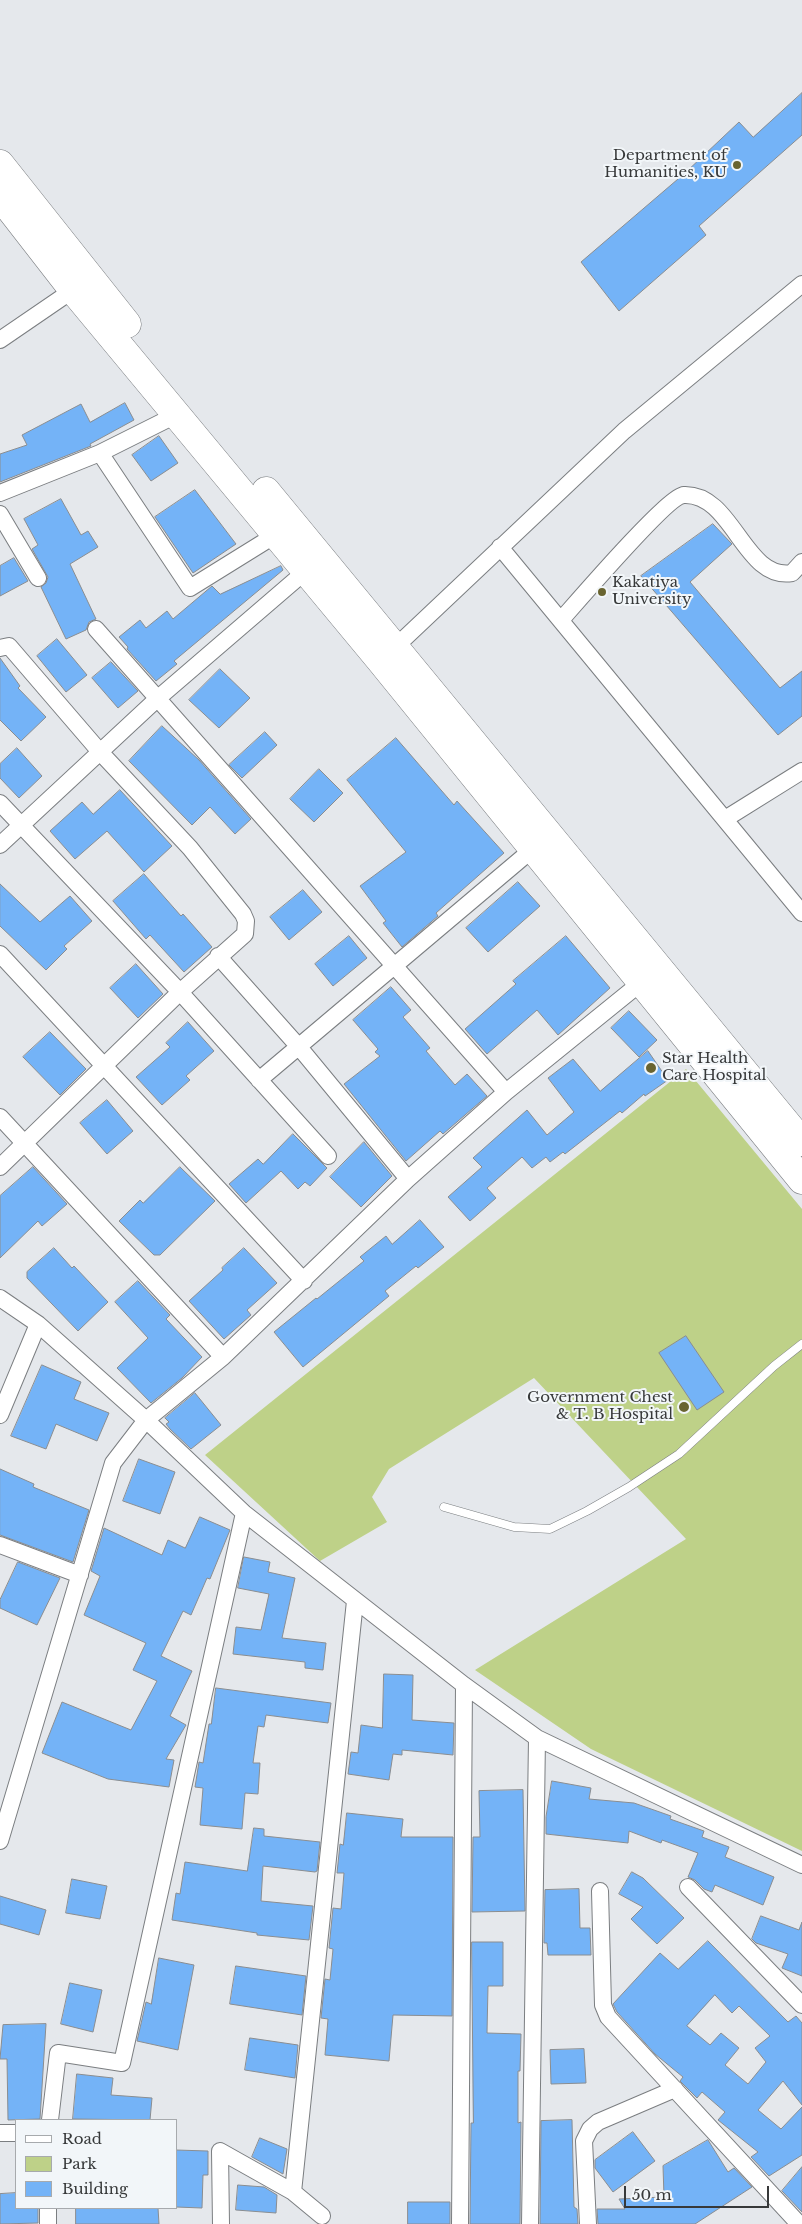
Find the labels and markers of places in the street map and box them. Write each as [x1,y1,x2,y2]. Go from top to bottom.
place label: Department of Humanities, KU [604,147,727,182]
marker: Department of Humanities, KU [731,159,743,171]
place label: Kakatiya University [612,574,692,609]
marker: Kakatiya University [596,586,608,598]
place label: Star Health Care Hospital [662,1050,766,1085]
marker: Star Health Care Hospital [644,1061,658,1075]
place label: Government Chest & T. B Hospital [527,1389,673,1424]
marker: Government Chest & T. B Hospital [677,1400,691,1414]

